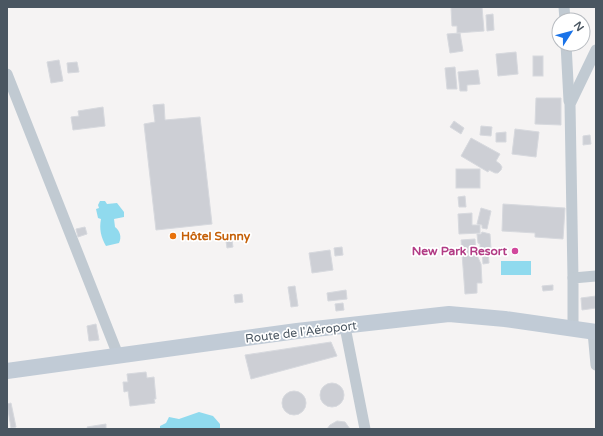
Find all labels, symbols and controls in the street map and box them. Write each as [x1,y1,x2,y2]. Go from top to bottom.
north arrow [551,12,591,52]
text: N [571,19,587,34]
place label: Hôtel Sunny [181,229,251,244]
marker: Hôtel Sunny [168,231,178,241]
place label: New Park Resort [412,244,507,258]
marker: New Park Resort [510,246,520,256]
street label: Route de l'Aéroport [245,318,358,346]

